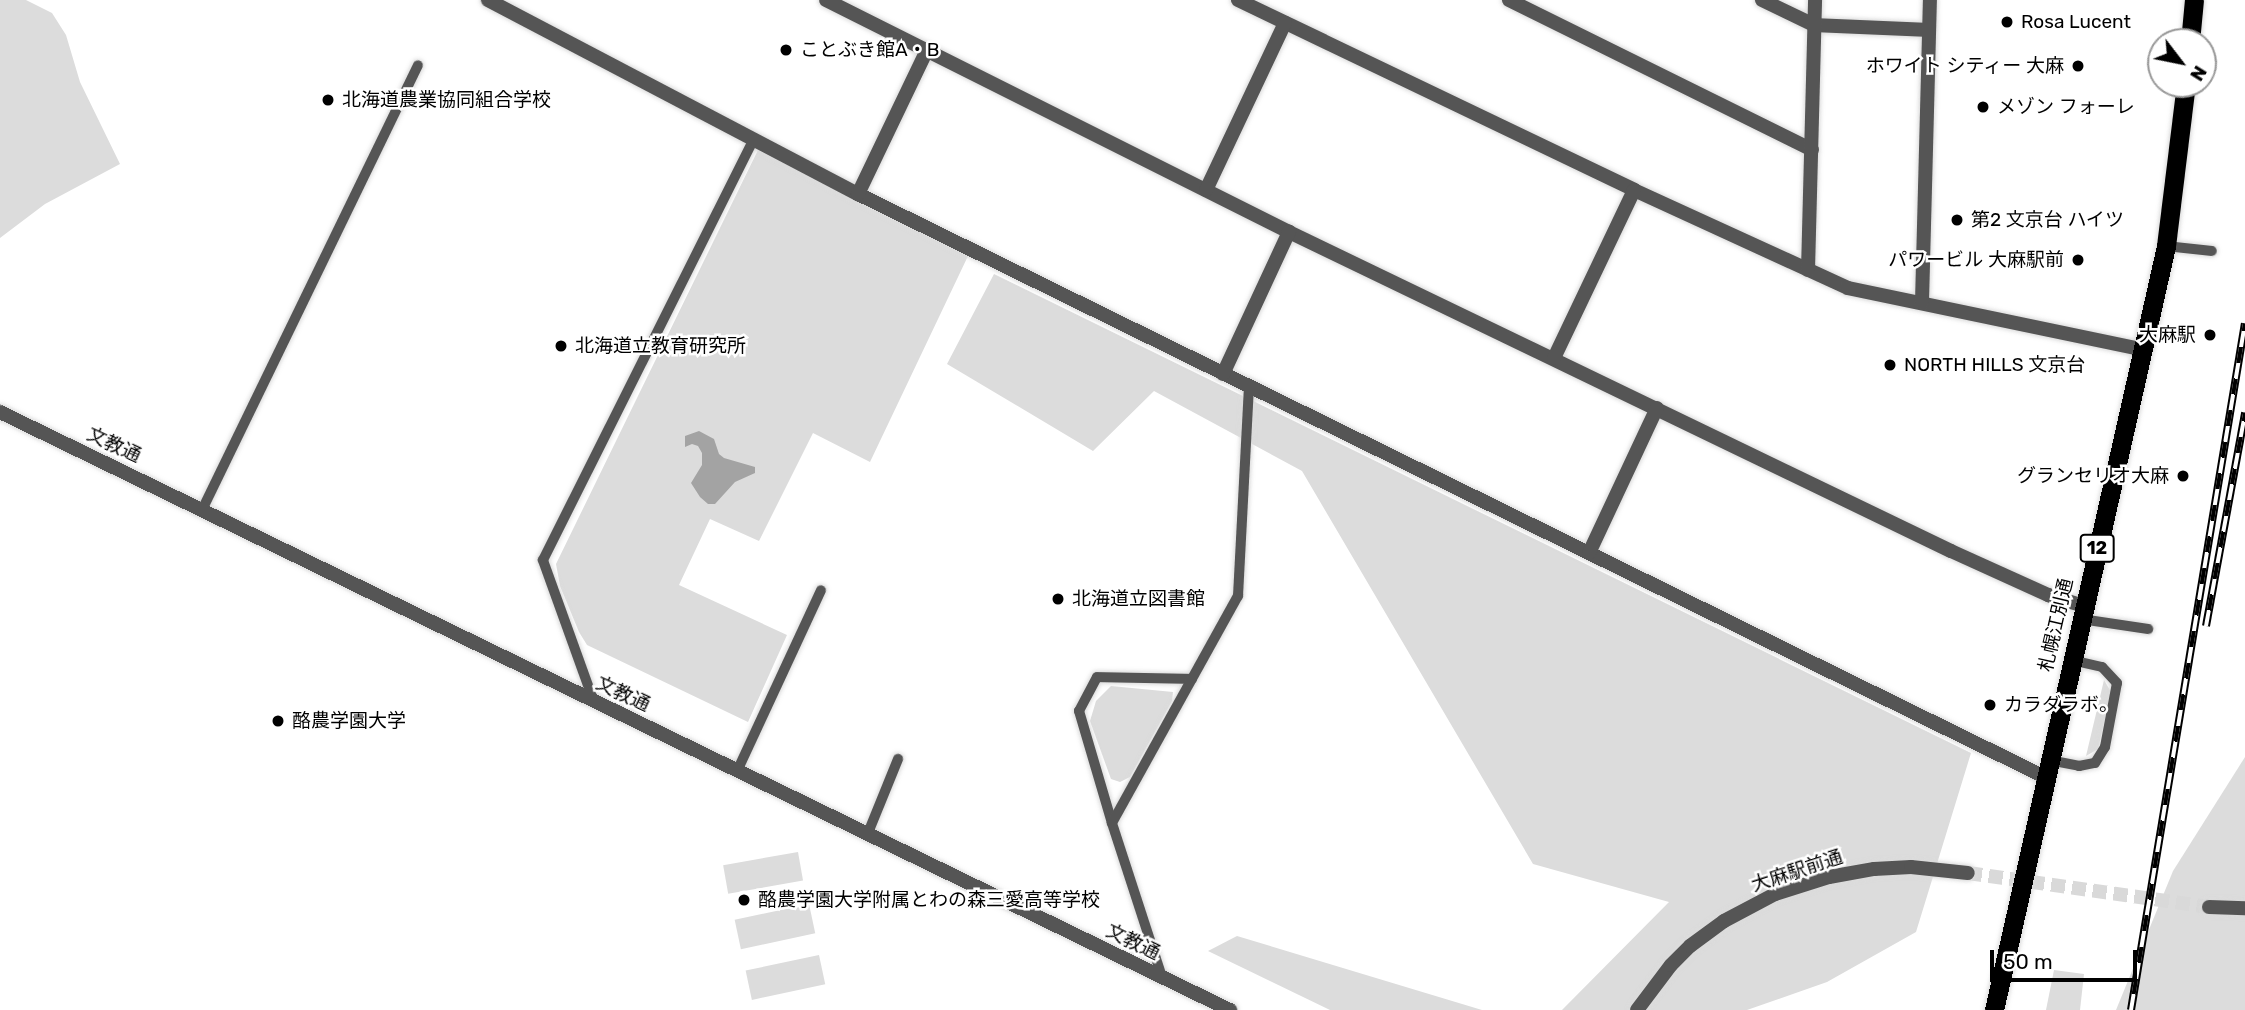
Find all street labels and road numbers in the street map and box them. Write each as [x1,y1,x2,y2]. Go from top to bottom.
street label: 文教通 [83,423,145,467]
road number: 12 [2080,534,2114,562]
street label: 札幌江別通 [2034,576,2078,674]
street label: 文教通 [592,672,654,716]
street label: 大麻駅前通 [1748,845,1846,897]
street label: 文教通 [1102,919,1164,965]

